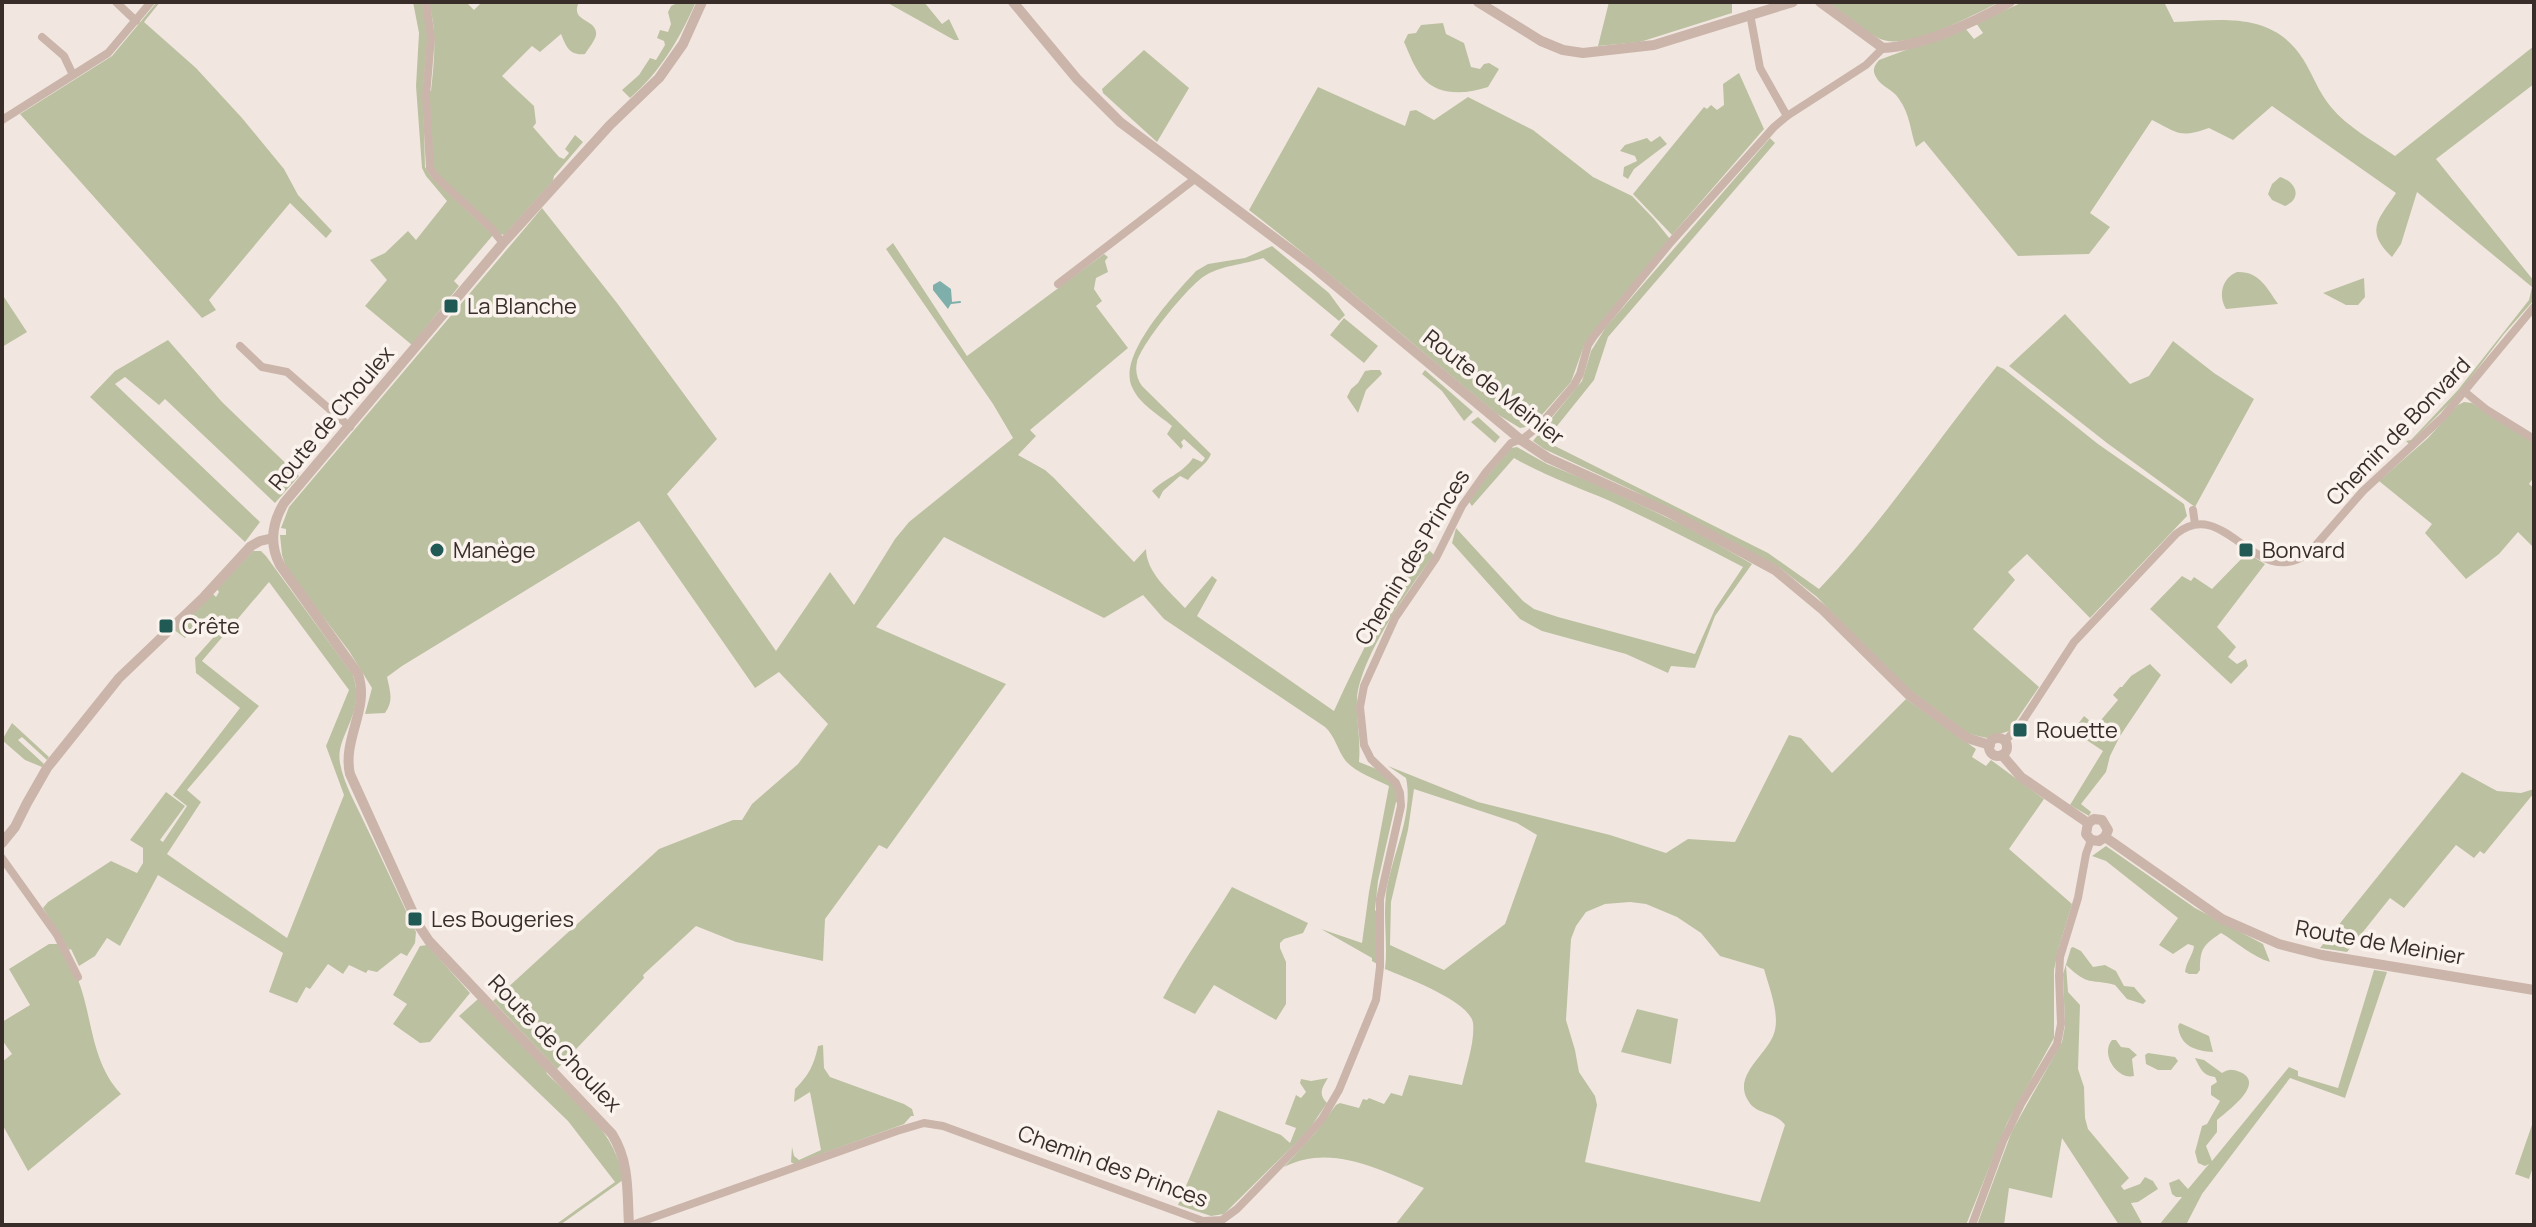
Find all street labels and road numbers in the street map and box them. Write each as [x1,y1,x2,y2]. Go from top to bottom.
street label: Route de Meinier [1417,322,1571,452]
street label: Route de Choulex [262,339,401,497]
street label: Chemin de Bonvard [2319,350,2477,512]
street label: Chemin des Princes [1348,464,1476,650]
street label: Route de Meinier [2293,912,2467,972]
street label: Route de Choulex [482,968,629,1118]
street label: Chemin des Princes [1014,1118,1212,1214]

